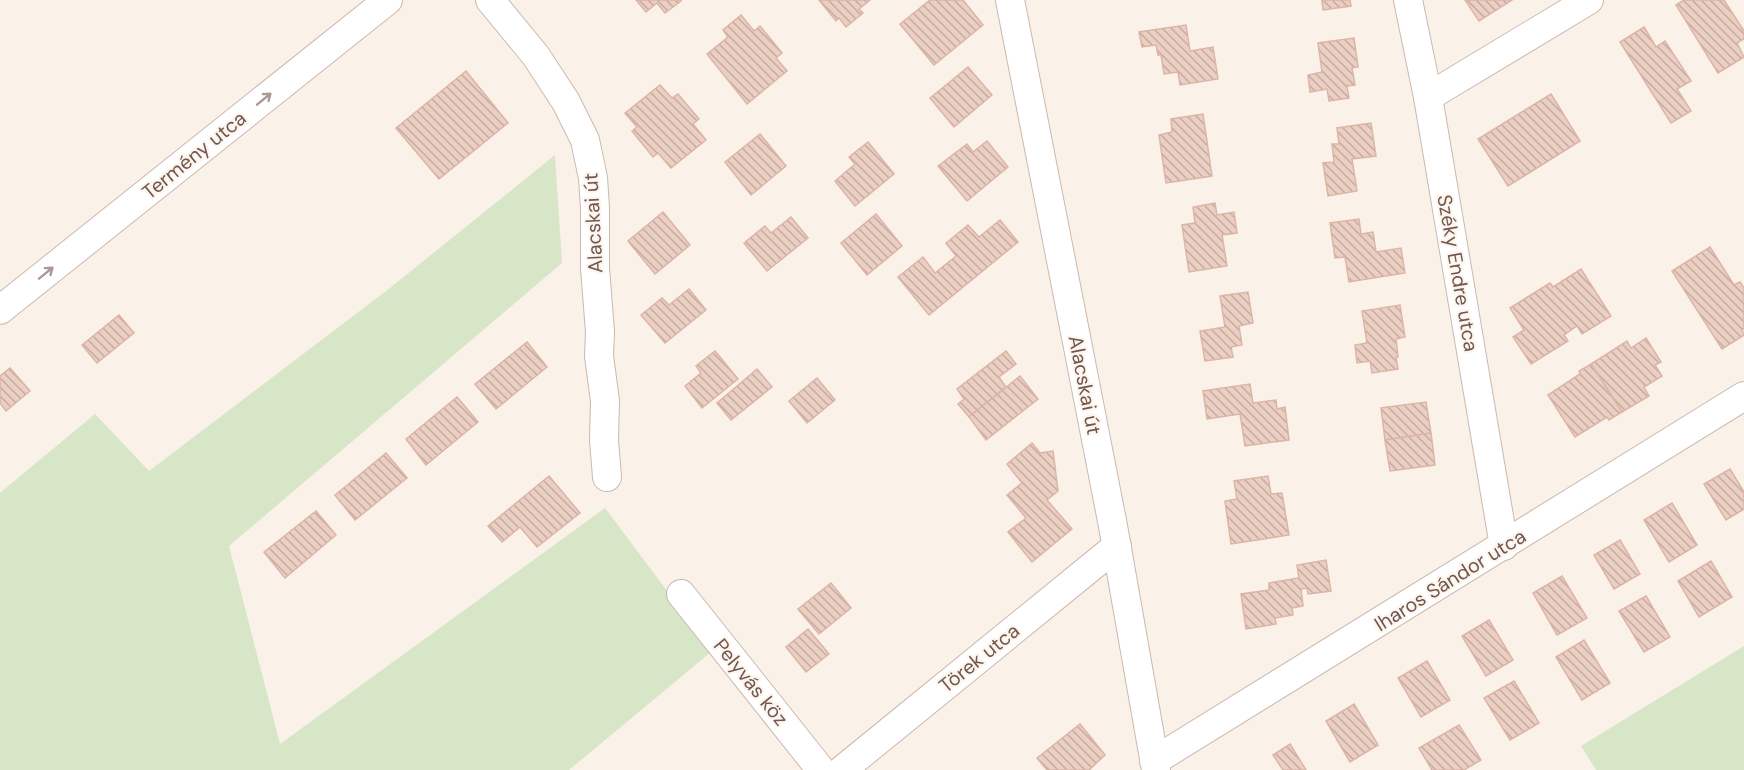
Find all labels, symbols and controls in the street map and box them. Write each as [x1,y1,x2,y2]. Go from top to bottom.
one-way arrow [256,92,271,106]
street label: Termény utca [137,105,251,205]
street label: Alacskai út [577,172,609,274]
street label: Széky Endre utca [1431,192,1485,354]
one-way arrow [38,266,53,280]
street label: Alacskai út [1063,333,1107,437]
street label: Iharos Sándor utca [1369,523,1531,637]
street label: Törek utca [933,618,1025,698]
street label: Pelyvás köz [708,633,794,731]

